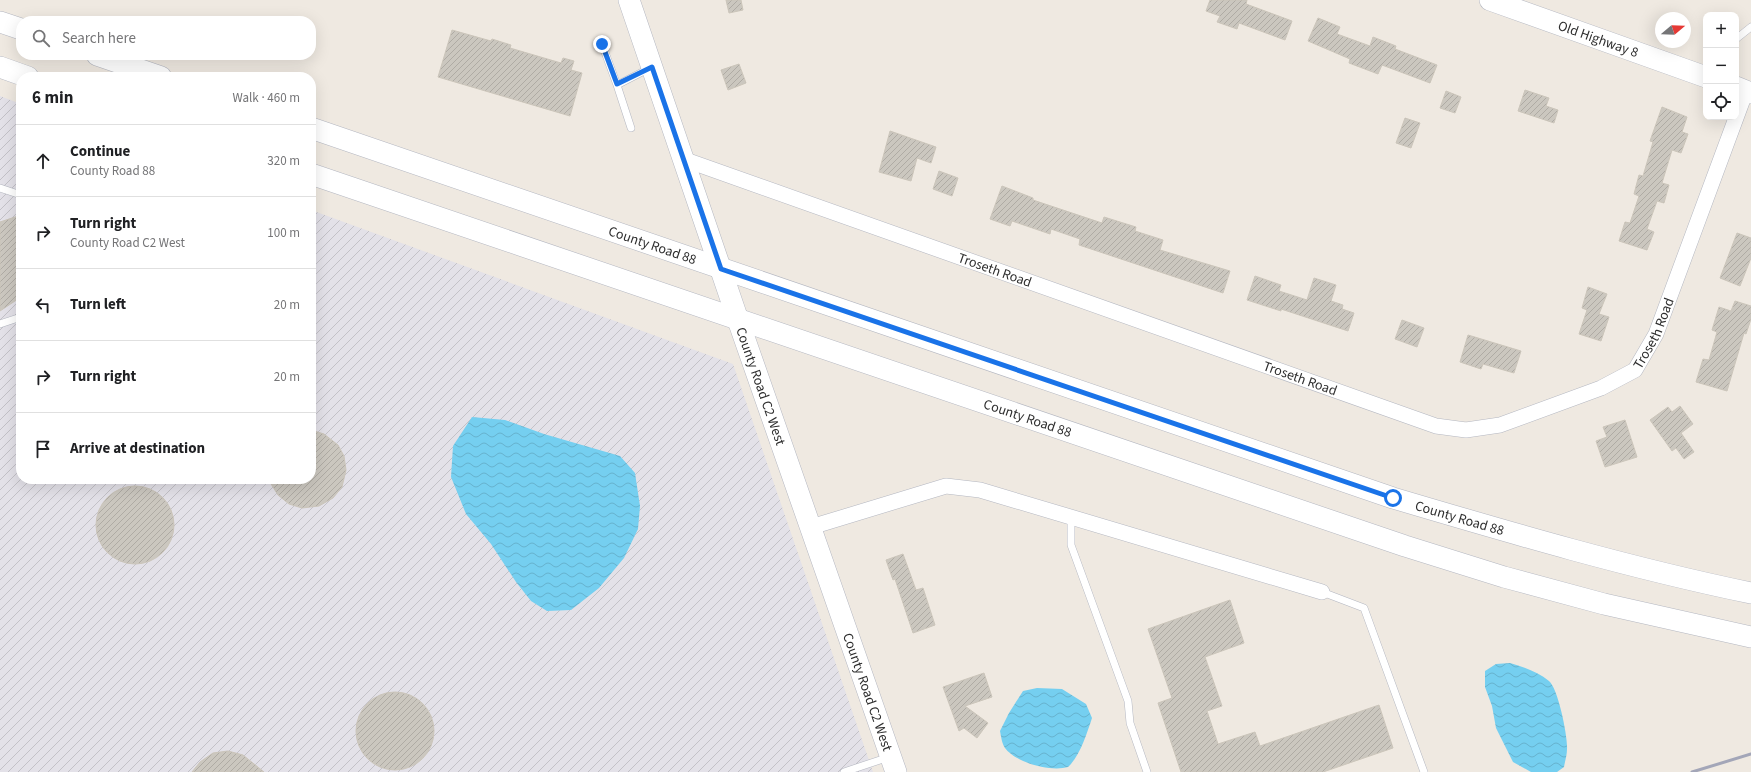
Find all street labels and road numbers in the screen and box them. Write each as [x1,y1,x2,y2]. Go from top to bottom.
street label: Old Highway 8 [1555,16,1641,63]
street label: County Road 88 [606,221,699,270]
street label: Troseth Road [955,248,1034,293]
street label: Troseth Road [1629,295,1680,373]
street label: County Road C2 West [730,325,790,448]
street label: Troseth Road [1260,357,1340,401]
street label: County Road 88 [981,394,1074,443]
street label: County Road 88 [1412,496,1506,541]
street label: County Road C2 West [837,630,897,754]

